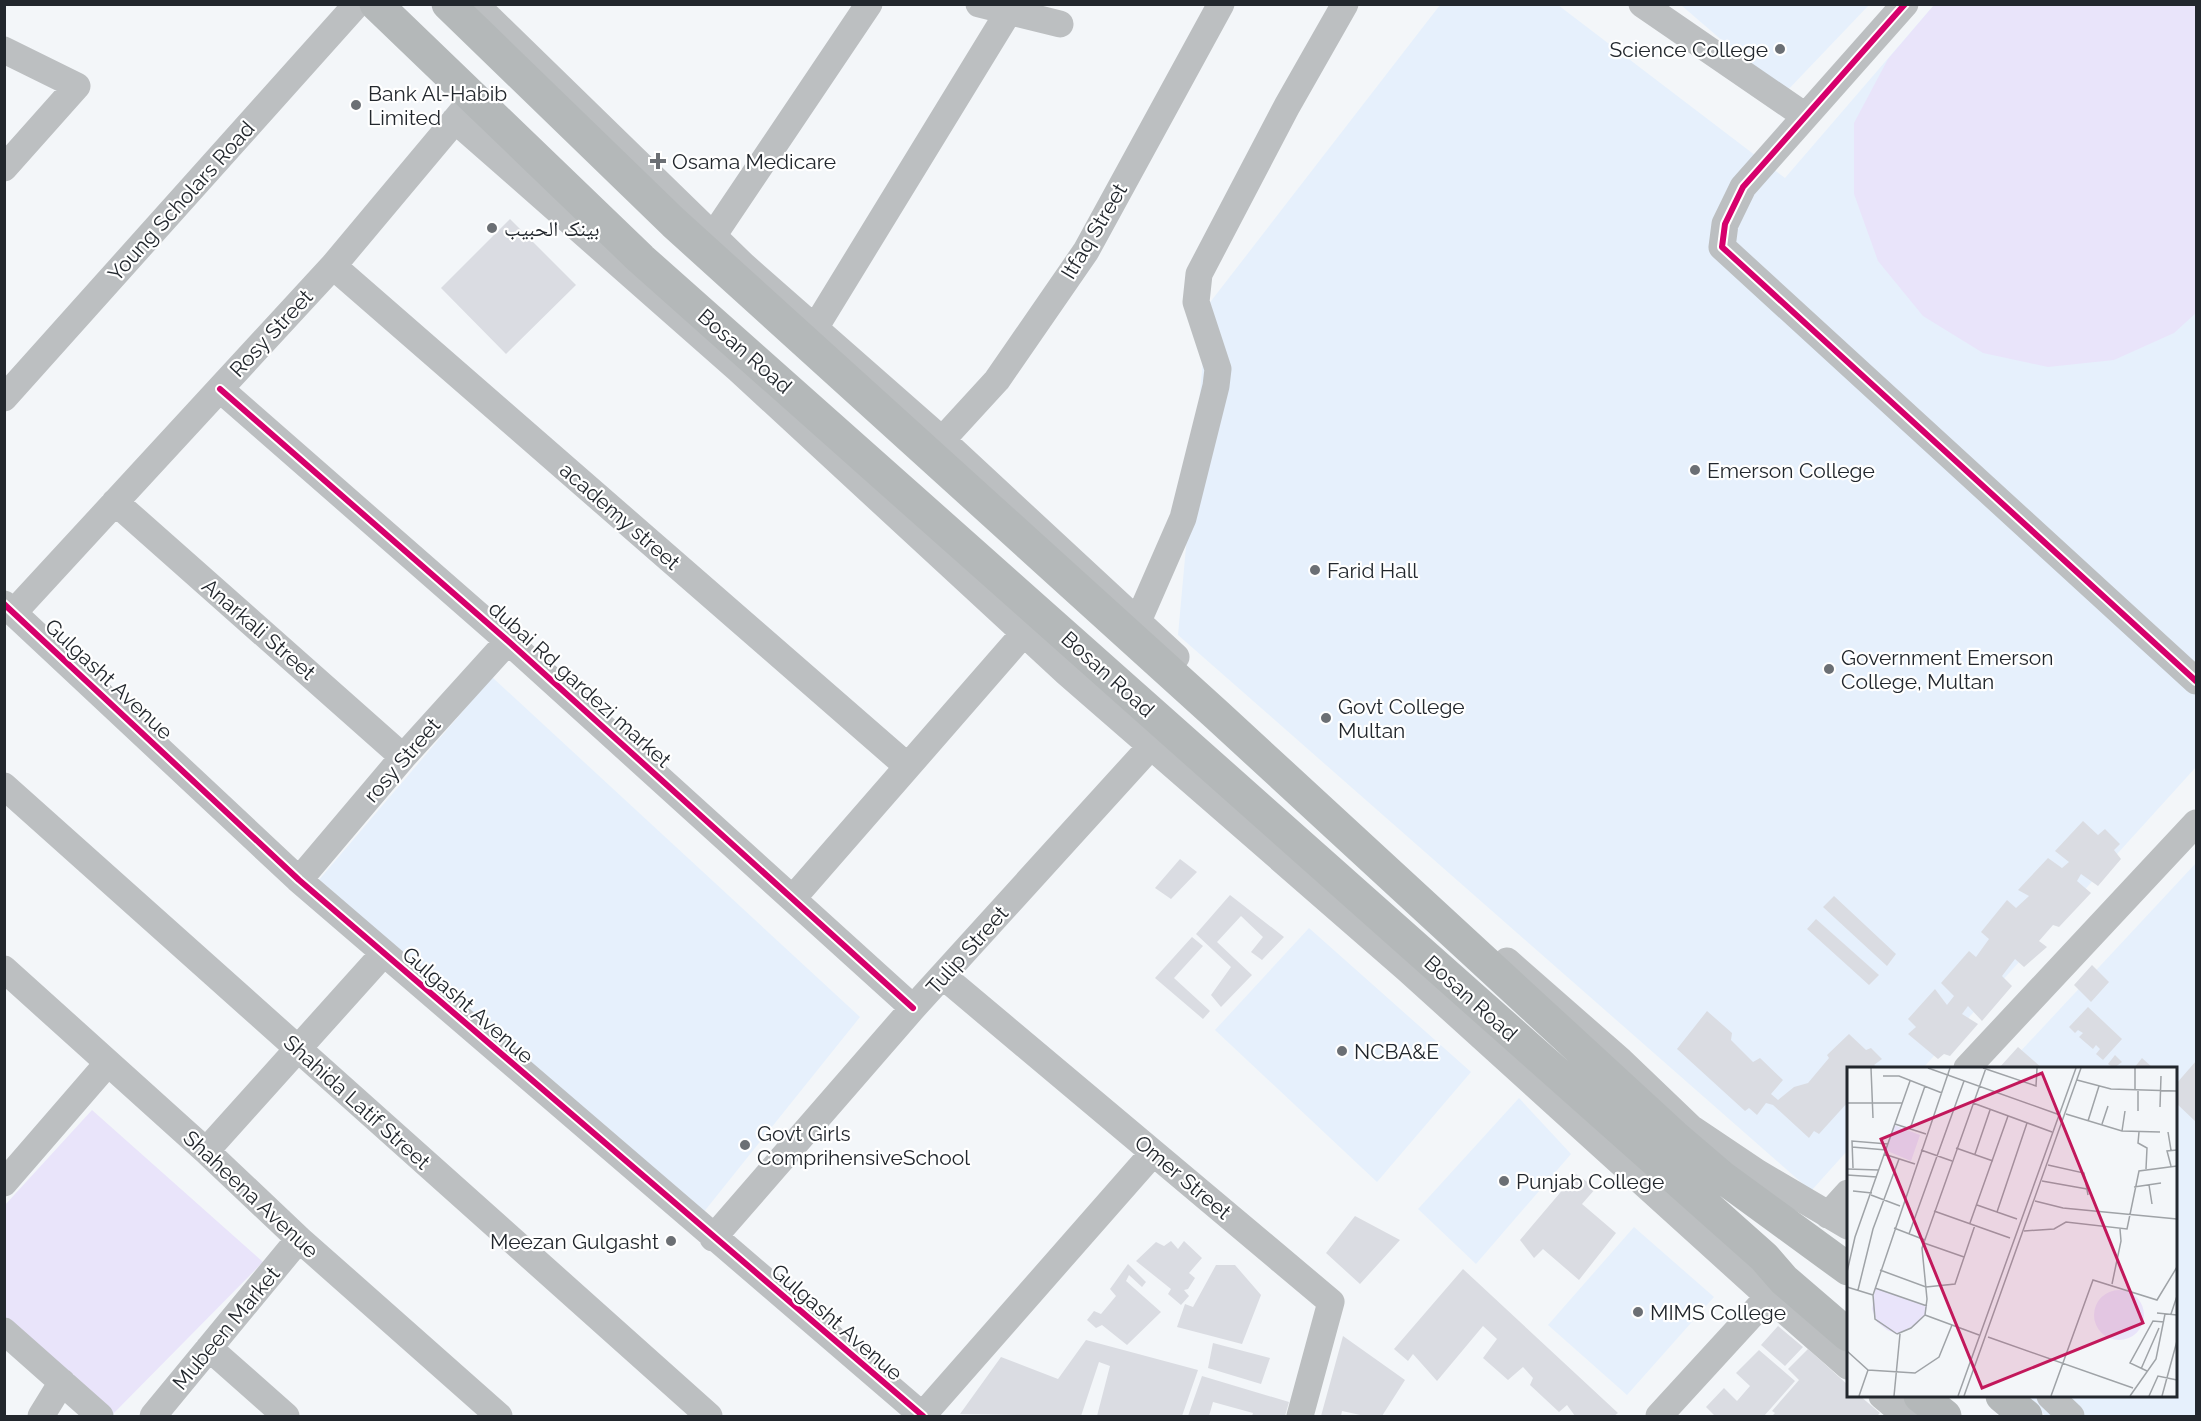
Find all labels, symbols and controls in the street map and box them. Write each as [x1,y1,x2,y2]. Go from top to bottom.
place label: Science College [1610,37,1768,62]
marker: Science College [1773,42,1787,56]
place label: Bank Al-Habib Limited [368,81,507,130]
marker: Bank Al-Habib Limited [349,98,363,112]
street label: Young Scholars Road [103,116,259,286]
place label: Osama Medicare [672,149,836,174]
marker: Osama Medicare [649,152,667,170]
street label: Itfaq Street [1056,179,1132,283]
place label: بينک الحبيب [504,216,599,241]
marker: بينک الحبيب [485,221,499,235]
street label: Rosy Street [224,284,318,382]
street label: Bosan Road [693,303,797,399]
street label: academy street [555,457,685,575]
place label: Emerson College [1707,458,1875,483]
marker: Emerson College [1688,463,1702,477]
place label: Farid Hall [1327,558,1418,583]
marker: Farid Hall [1308,563,1322,577]
street label: Anarkali Street [197,573,321,685]
street label: dubai Rd gardezi market [484,596,676,772]
street label: Gulgasht Avenue [40,613,178,745]
street label: Bosan Road [1057,626,1159,722]
place label: Government Emerson College, Multan [1841,645,2054,694]
marker: Government Emerson College, Multan [1822,662,1836,676]
place label: Govt College Multan [1338,694,1465,743]
marker: Govt College Multan [1319,711,1333,725]
street label: rosy Street [359,713,445,807]
street label: Tulip Street [921,901,1013,999]
street label: Gulgasht Avenue [397,941,539,1069]
street label: Bosan Road [1420,950,1522,1046]
street label: Shahida Latif Street [279,1030,435,1174]
place label: NCBA&E [1354,1039,1439,1064]
marker: NCBA&E [1335,1044,1349,1058]
inset map [1847,1067,2177,1397]
place label: Govt Girls ComprihensiveSchool [757,1121,970,1170]
street label: Shaheena Avenue [178,1125,324,1263]
street label: Omer Street [1130,1130,1236,1224]
marker: Govt Girls ComprihensiveSchool [738,1138,752,1152]
place label: Punjab College [1516,1169,1664,1194]
marker: Punjab College [1497,1174,1511,1188]
place label: Meezan Gulgasht [490,1229,659,1254]
marker: Meezan Gulgasht [664,1234,678,1248]
street label: Gulgasht Avenue [766,1258,908,1386]
street label: Mubeen Market [167,1261,285,1395]
place label: MIMS College [1650,1300,1786,1325]
marker: MIMS College [1631,1305,1645,1319]

